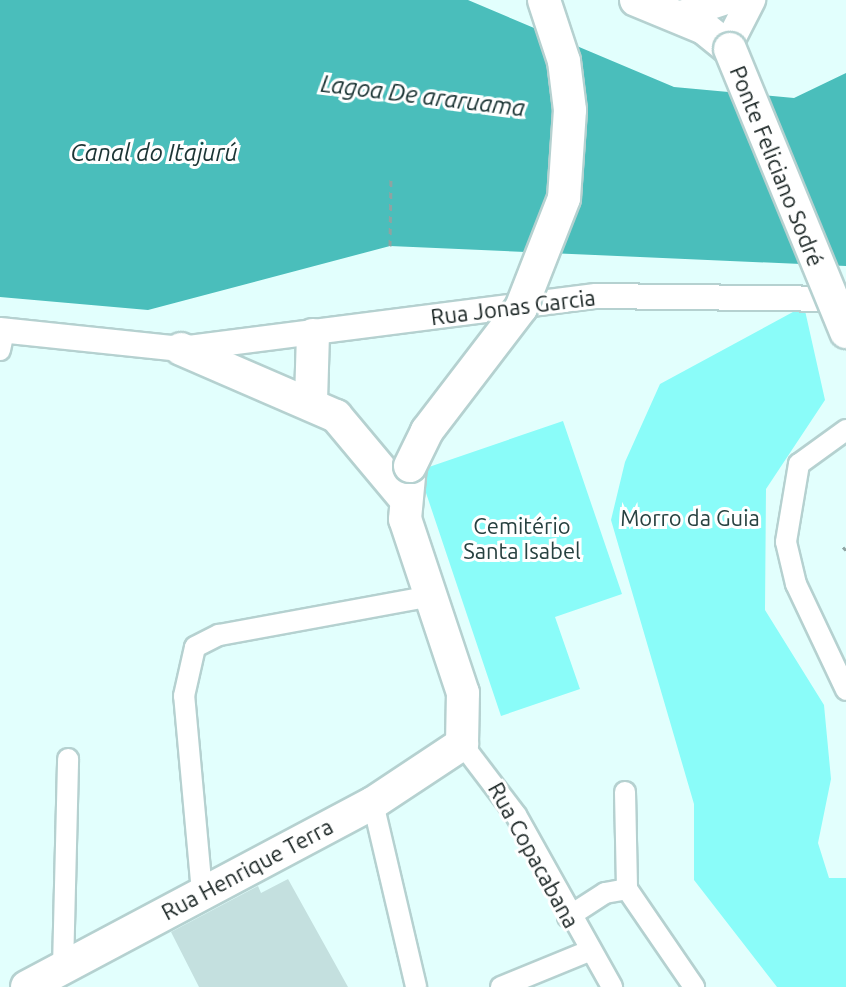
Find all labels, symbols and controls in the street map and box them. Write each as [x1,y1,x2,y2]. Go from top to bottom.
street label: Ponte Feliciano Sodré [725,62,829,270]
water label: Lagoa De araruama [319,69,527,123]
water label: Canal do Itajurú [70,139,238,167]
street label: Rua Jonas Garcia [429,284,597,330]
park label: Morro da Guia [620,505,760,531]
park label: Cemitério Santa Isabel [463,512,581,564]
street label: Rua Copacabana [483,777,585,933]
street label: Rua Henrique Terra [157,813,337,925]

